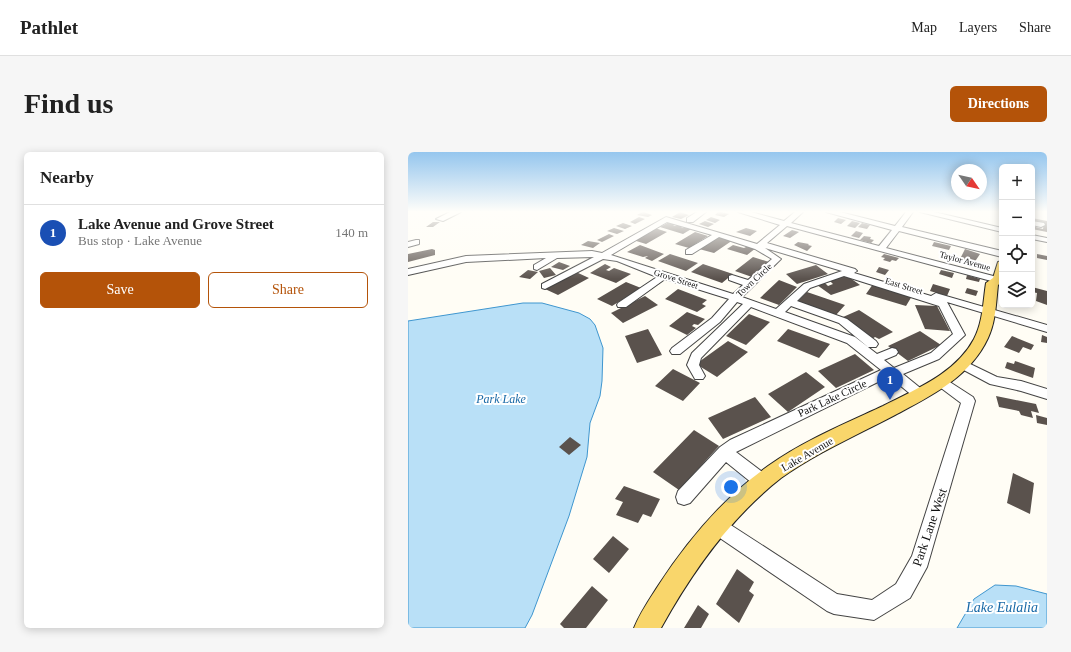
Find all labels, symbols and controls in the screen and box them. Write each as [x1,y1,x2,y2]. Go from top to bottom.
text: Pathlet [20,17,78,38]
text: Map [911,20,937,35]
text: Layers [959,20,997,35]
text: Share [1019,20,1051,35]
button: Directions [950,86,1047,122]
text: Find us [24,88,114,119]
north arrow [951,164,987,200]
map controls [999,164,1035,308]
button: + [999,164,1035,200]
text: Nearby [40,168,94,187]
button: − [999,200,1035,236]
text: Lake Avenue and Grove Street [78,216,274,232]
text: 1 [50,225,56,240]
text: 140 m [335,225,368,240]
text: Bus stop · Lake Avenue [78,233,202,248]
button: locate [999,236,1035,272]
street label: Taylor Avenue [938,249,992,273]
street label: Town Circle [734,261,774,299]
street label: Grove Street [653,267,700,291]
button: Save [40,272,200,308]
button: Share [208,272,368,308]
button: layers [999,272,1035,308]
street label: East Street [884,276,924,297]
pin: 1 [877,367,903,400]
street label: Park Lake Circle [796,377,868,419]
water label: Park Lake [475,392,526,406]
street label: Lake Avenue [779,434,835,474]
your location [721,477,741,497]
street label: Park Lane West [909,486,950,568]
water label: Lake Eulalia [965,600,1038,615]

